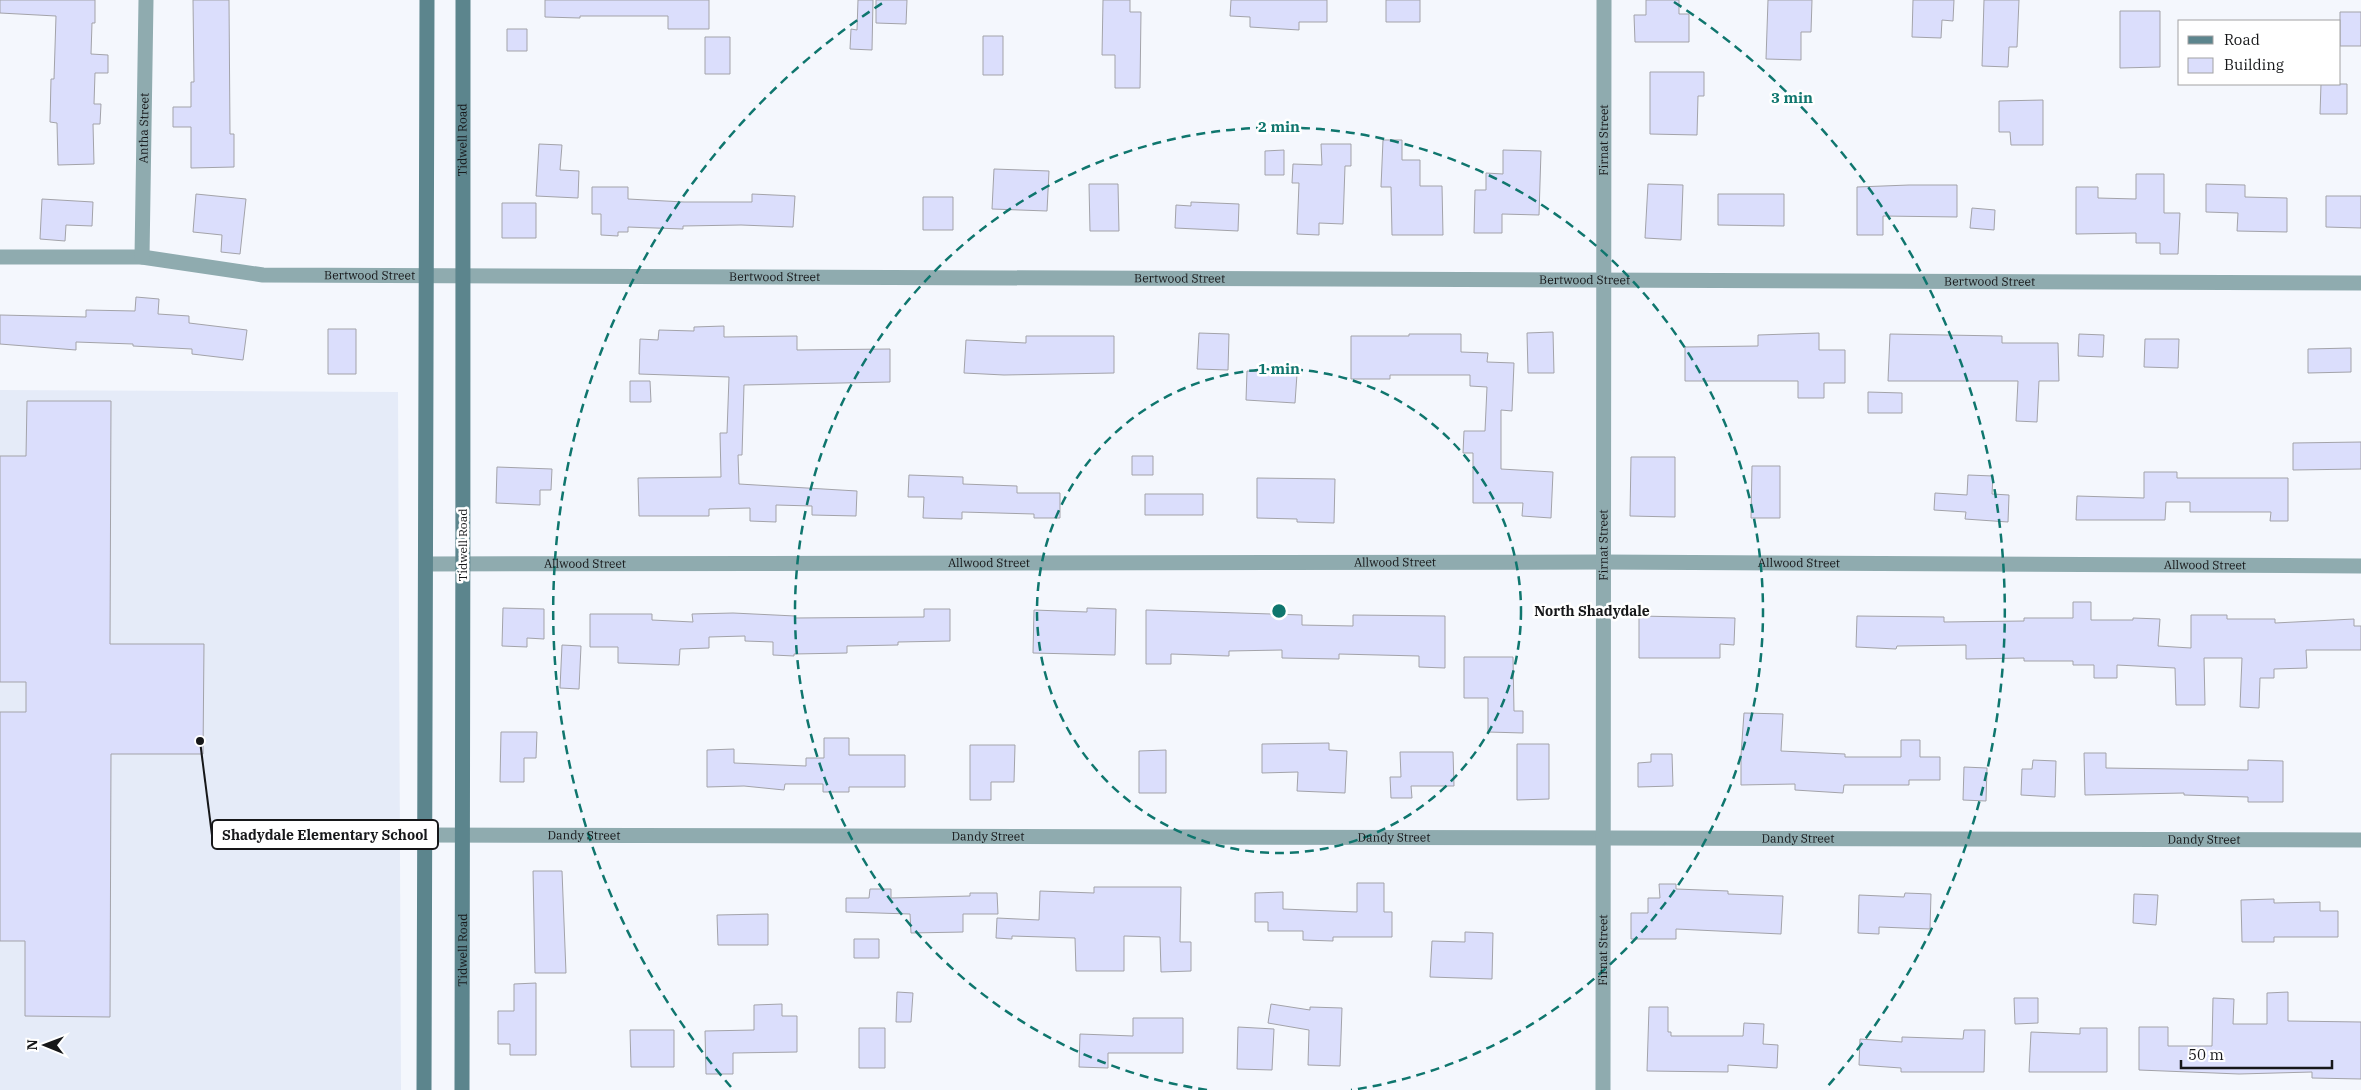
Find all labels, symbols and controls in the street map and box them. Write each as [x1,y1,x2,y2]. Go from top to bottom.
legend [2178,20,2341,85]
text: Road [2224,30,2260,49]
text: Building [2224,55,2284,74]
text: 3 min [1771,88,1813,107]
street label: Antha Street [135,93,152,164]
street label: Tidwell Road [454,103,470,177]
street label: Firnat Street [1596,104,1611,176]
text: 2 min [1258,117,1300,136]
street label: Bertwood Street [324,267,415,283]
street label: Bertwood Street [729,269,820,284]
street label: Bertwood Street [1134,270,1225,286]
street label: Bertwood Street [1539,272,1630,287]
street label: Bertwood Street [1944,273,2035,289]
text: 1 min [1258,359,1300,378]
street label: Tidwell Road [455,508,470,582]
street label: Firnat Street [1595,509,1611,581]
street label: Allwood Street [1354,554,1436,569]
street label: Allwood Street [948,555,1030,570]
street label: Allwood Street [1758,555,1840,570]
street label: Allwood Street [544,556,626,571]
street label: Allwood Street [2164,557,2246,572]
centre of rings [1270,602,1288,620]
district label: North Shadydale [1534,602,1650,620]
callout: Shadydale Elementary School [212,820,438,849]
text: Shadydale Elementary School [222,826,428,844]
street label: Dandy Street [547,827,621,843]
street label: Dandy Street [951,828,1025,844]
street label: Dandy Street [1357,829,1431,845]
street label: Dandy Street [1761,830,1835,846]
street label: Dandy Street [2167,832,2241,847]
street label: Tidwell Road [455,913,470,987]
street label: Firnat Street [1595,914,1610,986]
north arrow [20,1020,70,1070]
scale bar [2181,1038,2332,1070]
text: N [23,1039,41,1050]
text: 50 m [2188,1045,2224,1064]

